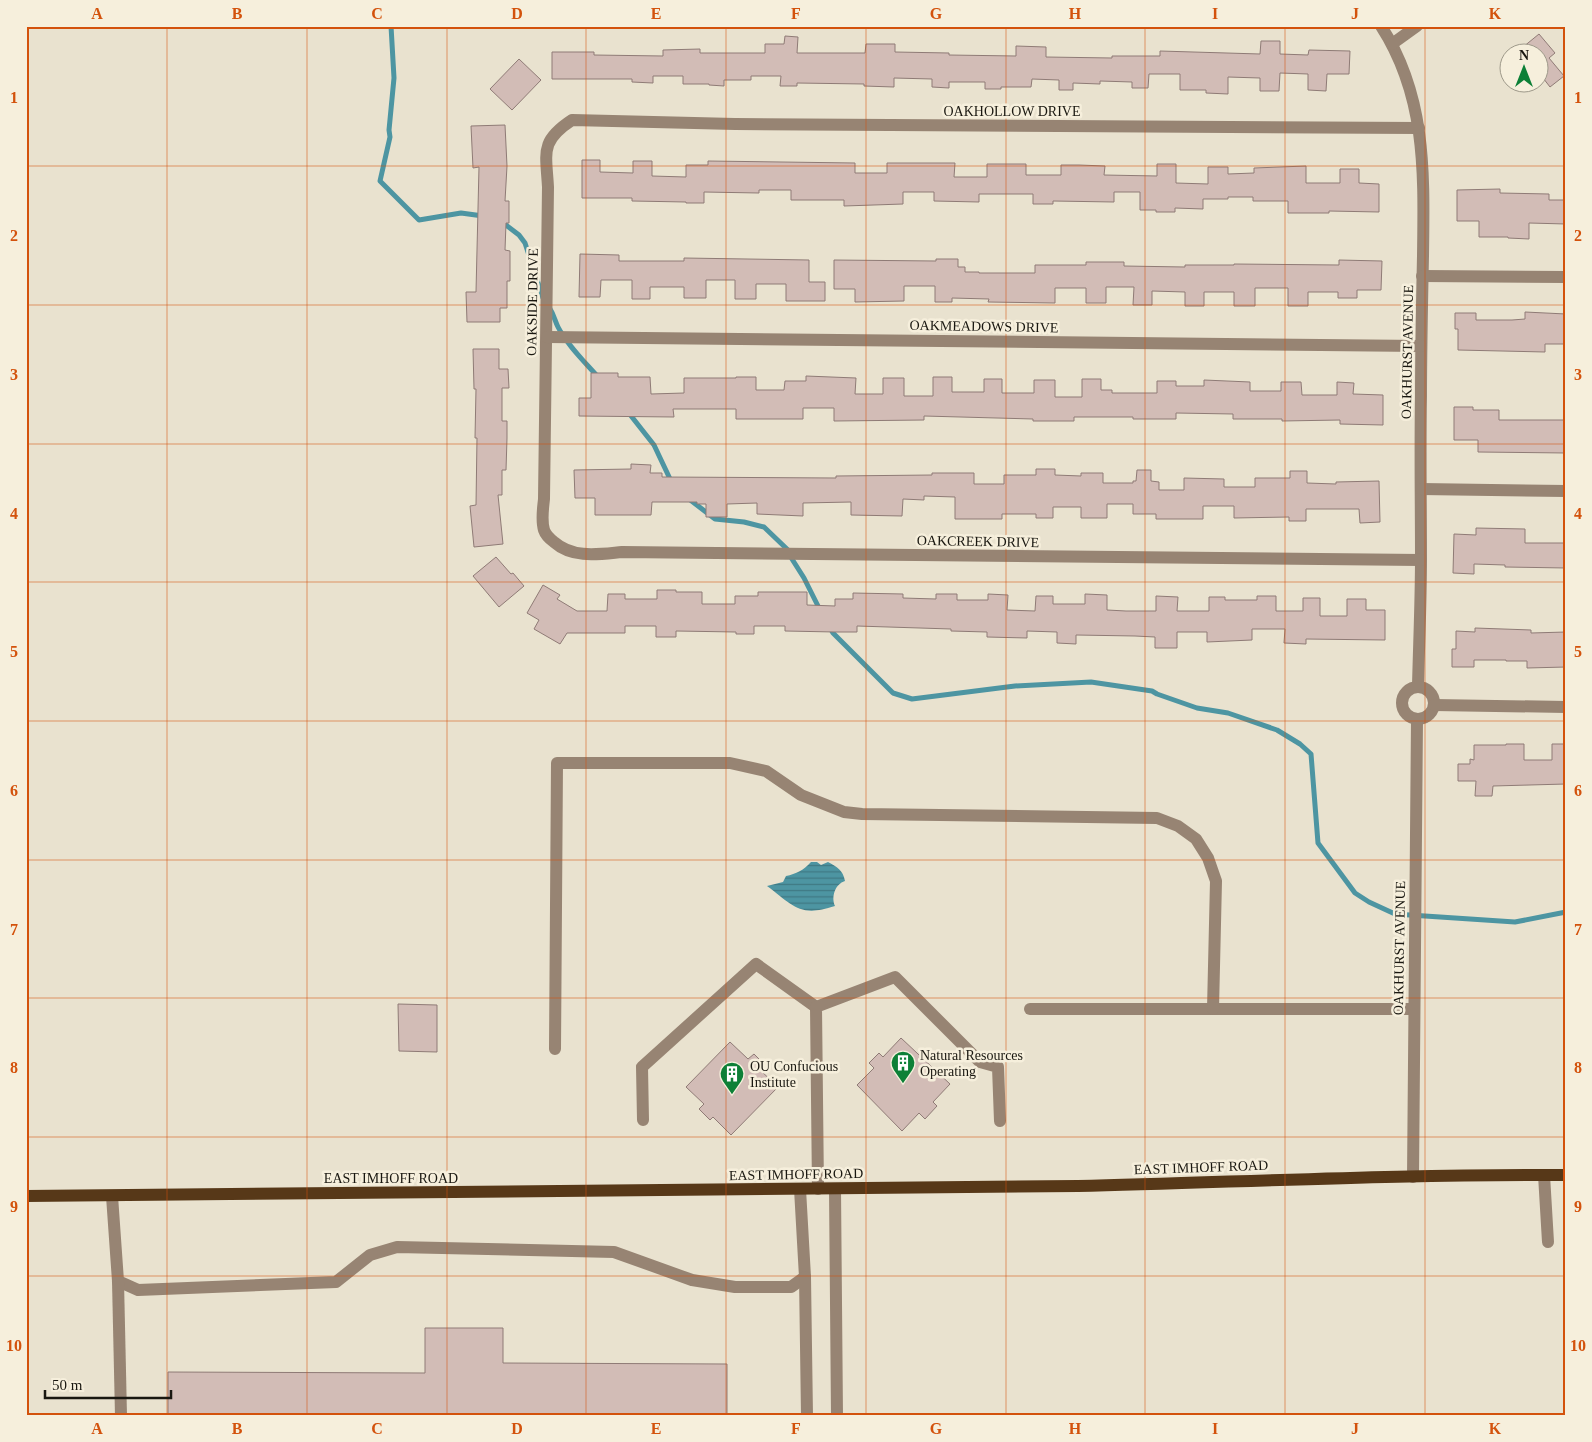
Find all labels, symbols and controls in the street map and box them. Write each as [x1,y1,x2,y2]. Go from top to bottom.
text: A [91,5,103,22]
text: B [232,5,243,22]
text: C [371,5,383,22]
text: D [511,5,523,22]
text: E [651,5,661,22]
text: F [791,5,801,22]
text: G [930,5,943,22]
text: H [1069,5,1082,22]
text: I [1212,5,1218,22]
text: J [1351,5,1359,22]
text: K [1489,5,1502,22]
north arrow [1500,42,1550,92]
text: N [1519,48,1529,63]
text: 1 [10,89,18,106]
text: 1 [1574,89,1582,106]
street label: OAKHOLLOW DRIVE [944,104,1081,119]
text: 2 [10,227,18,244]
text: 2 [1574,227,1582,244]
street label: OAKSIDE DRIVE [524,248,541,356]
street label: OAKHURST AVENUE [1399,285,1416,419]
street label: OAKMEADOWS DRIVE [909,318,1059,335]
text: 3 [10,366,18,383]
text: 3 [1574,366,1582,383]
text: 4 [10,505,18,522]
text: 4 [1574,505,1582,522]
street label: OAKCREEK DRIVE [917,533,1039,550]
text: 5 [10,643,18,660]
text: 5 [1574,643,1582,660]
text: 6 [10,782,18,799]
text: 6 [1574,782,1582,799]
street label: OAKHURST AVENUE [1391,881,1408,1015]
text: 7 [10,921,18,938]
text: 7 [1574,921,1582,938]
place label: Natural Resources Operating [920,1048,1023,1079]
building icon: Natural Resources Operating [890,1050,916,1084]
text: 8 [10,1059,18,1076]
place label: OU Confucious Institute [750,1059,838,1090]
text: 8 [1574,1059,1582,1076]
building icon: OU Confucious Institute [719,1061,745,1095]
street label: EAST IMHOFF ROAD [1134,1158,1268,1177]
street label: EAST IMHOFF ROAD [729,1166,863,1183]
street label: EAST IMHOFF ROAD [324,1171,458,1186]
text: 9 [10,1198,18,1215]
text: 9 [1574,1198,1582,1215]
text: 10 [6,1337,22,1354]
text: 10 [1570,1337,1586,1354]
scale bar [45,1367,171,1399]
text: 50 m [52,1377,83,1393]
text: A [91,1420,103,1437]
text: B [232,1420,243,1437]
text: C [371,1420,383,1437]
text: D [511,1420,523,1437]
text: E [651,1420,661,1437]
text: F [791,1420,801,1437]
text: G [930,1420,943,1437]
text: H [1069,1420,1082,1437]
text: I [1212,1420,1218,1437]
text: J [1351,1420,1359,1437]
text: K [1489,1420,1502,1437]

